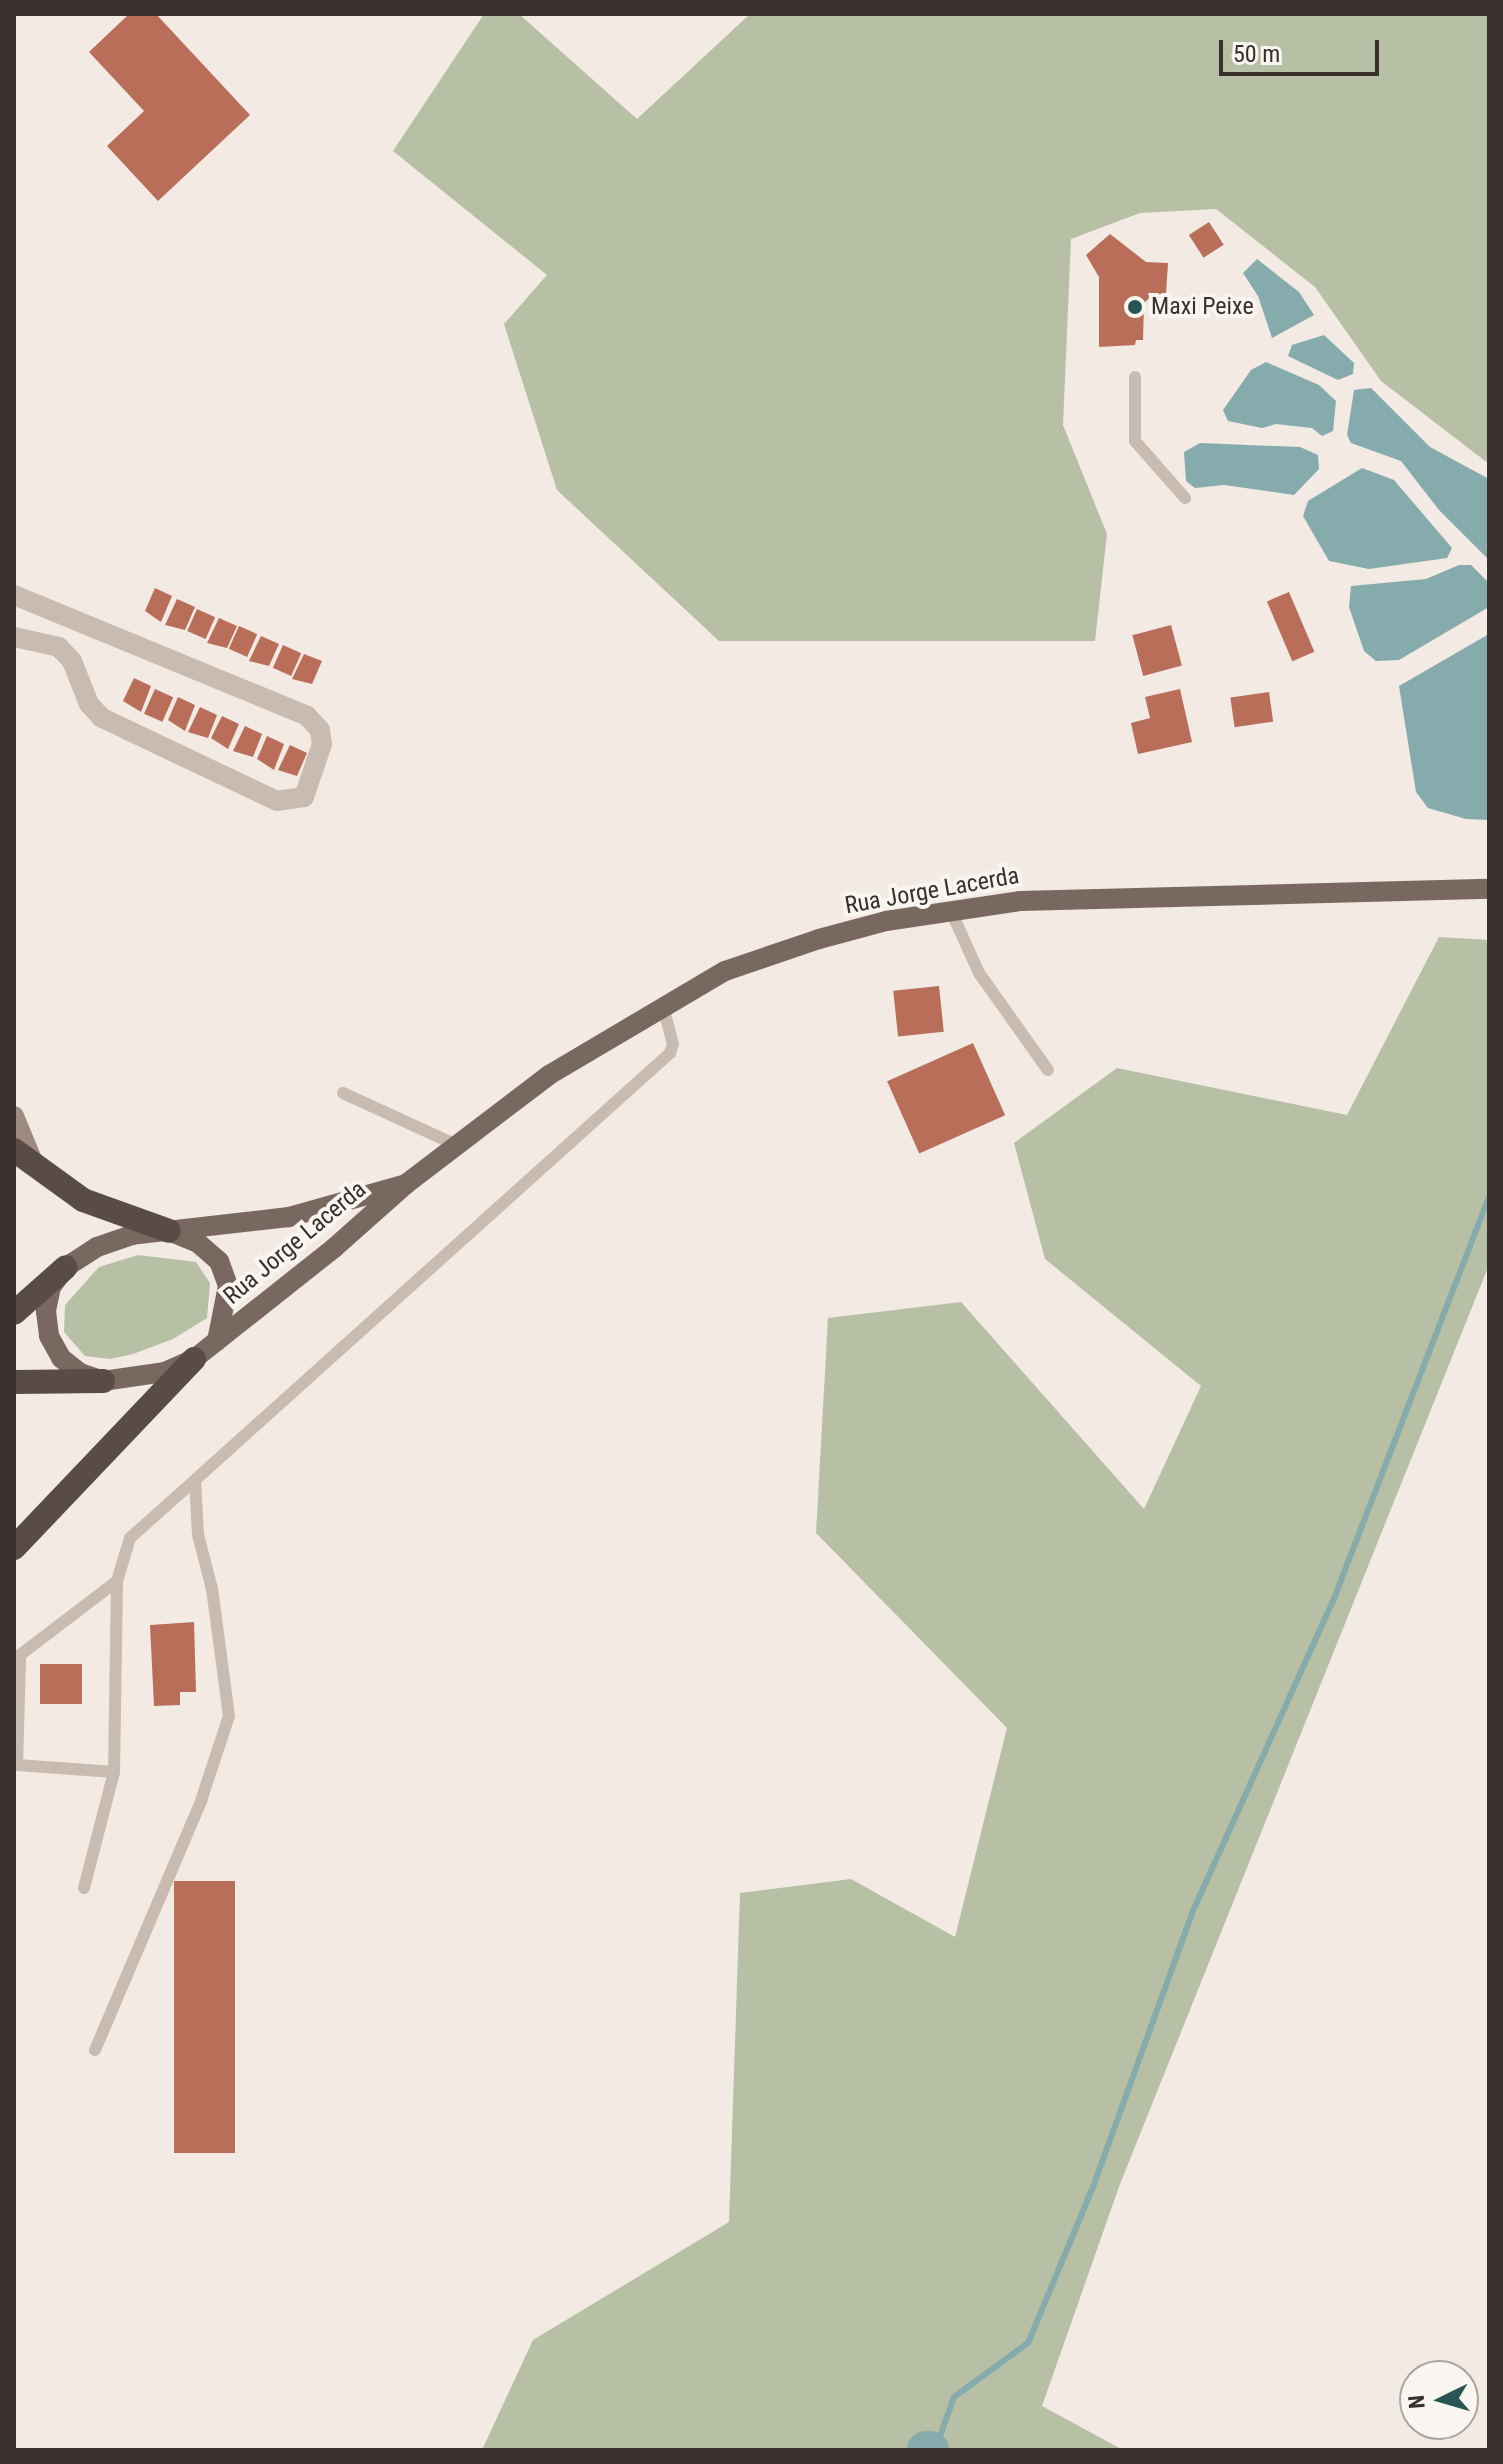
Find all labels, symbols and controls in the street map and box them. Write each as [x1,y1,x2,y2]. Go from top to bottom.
scale bar [1223,24,1383,74]
text: 50 m [1233,40,1280,68]
place label: Maxi Peixe [1151,293,1254,321]
marker: Maxi Peixe [1126,298,1144,316]
street label: Rua Jorge Lacerda [843,862,1021,920]
street label: Rua Jorge Lacerda [218,1175,372,1311]
north arrow [1399,2360,1479,2440]
text: N [1404,2394,1430,2410]

